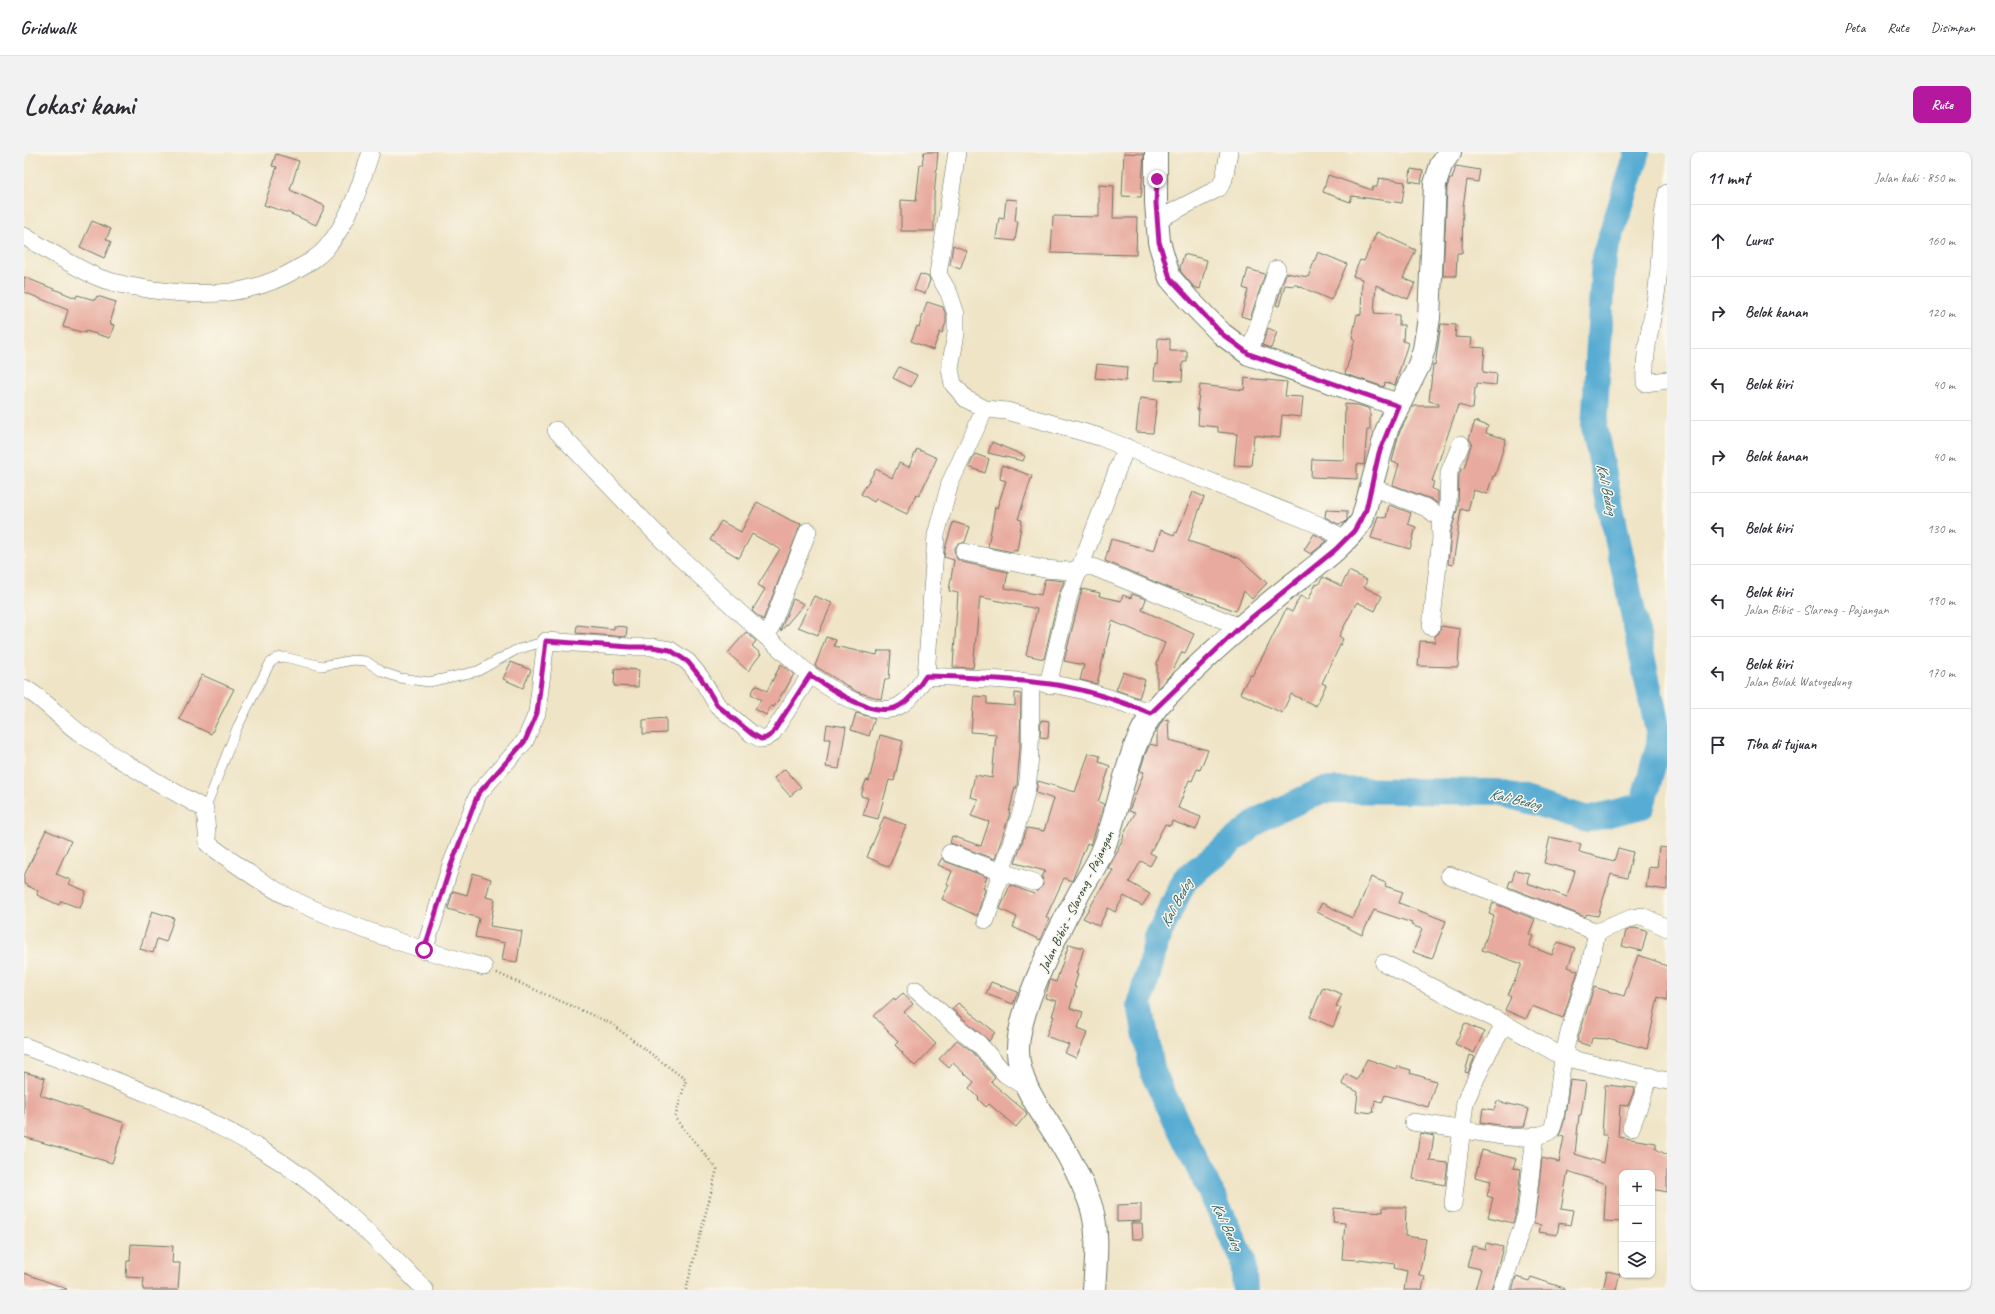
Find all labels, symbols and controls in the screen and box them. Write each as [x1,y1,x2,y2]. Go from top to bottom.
text: Gridwalk [20,16,76,40]
text: Peta [1844,19,1865,36]
text: Rute [1887,19,1909,36]
text: Disimpan [1931,19,1975,36]
button: Rute [1913,86,1971,123]
text: Lokasi kami [24,87,134,122]
text: 11 mnt [1707,168,1750,189]
route end [1148,170,1166,188]
text: Jalan kaki · 850 m [1875,170,1955,186]
icon: ahead [1707,230,1729,252]
text: Lurus [1745,231,1773,250]
text: 160 m [1927,233,1955,249]
icon: right [1707,302,1729,324]
text: Belok kanan [1745,303,1808,322]
text: 120 m [1927,305,1955,321]
icon: left [1707,374,1729,396]
text: Belok kiri [1745,375,1792,394]
text: 40 m [1933,377,1955,393]
icon: right [1707,446,1729,468]
text: Belok kanan [1745,447,1808,466]
text: 40 m [1933,449,1955,465]
water label: Kali Bedog [1592,462,1622,519]
icon: left [1707,518,1729,540]
text: Belok kiri [1745,519,1792,538]
text: 130 m [1927,521,1955,537]
text: Belok kiri [1745,583,1792,602]
icon: left [1707,590,1729,612]
text: 190 m [1927,593,1955,609]
text: Jalan Bibis - Slarong - Pajangan [1745,602,1889,618]
text: Belok kiri [1745,655,1792,674]
icon: left [1707,662,1729,684]
text: 170 m [1927,665,1955,681]
text: Jalan Bulak Watugedung [1745,674,1851,690]
icon: arrive [1707,734,1729,756]
text: Tiba di tujuan [1745,735,1816,754]
water label: Kali Bedog [1488,784,1545,815]
street label: Jalan Bibis - Slarong - Pajangan [1034,827,1118,975]
water label: Kali Bedog [1156,874,1198,930]
route start [415,941,433,959]
map controls [1619,1170,1655,1278]
button: + [1619,1170,1655,1206]
water label: Kali Bedog [1207,1199,1248,1256]
button: − [1619,1206,1655,1242]
button: layers [1619,1242,1655,1278]

